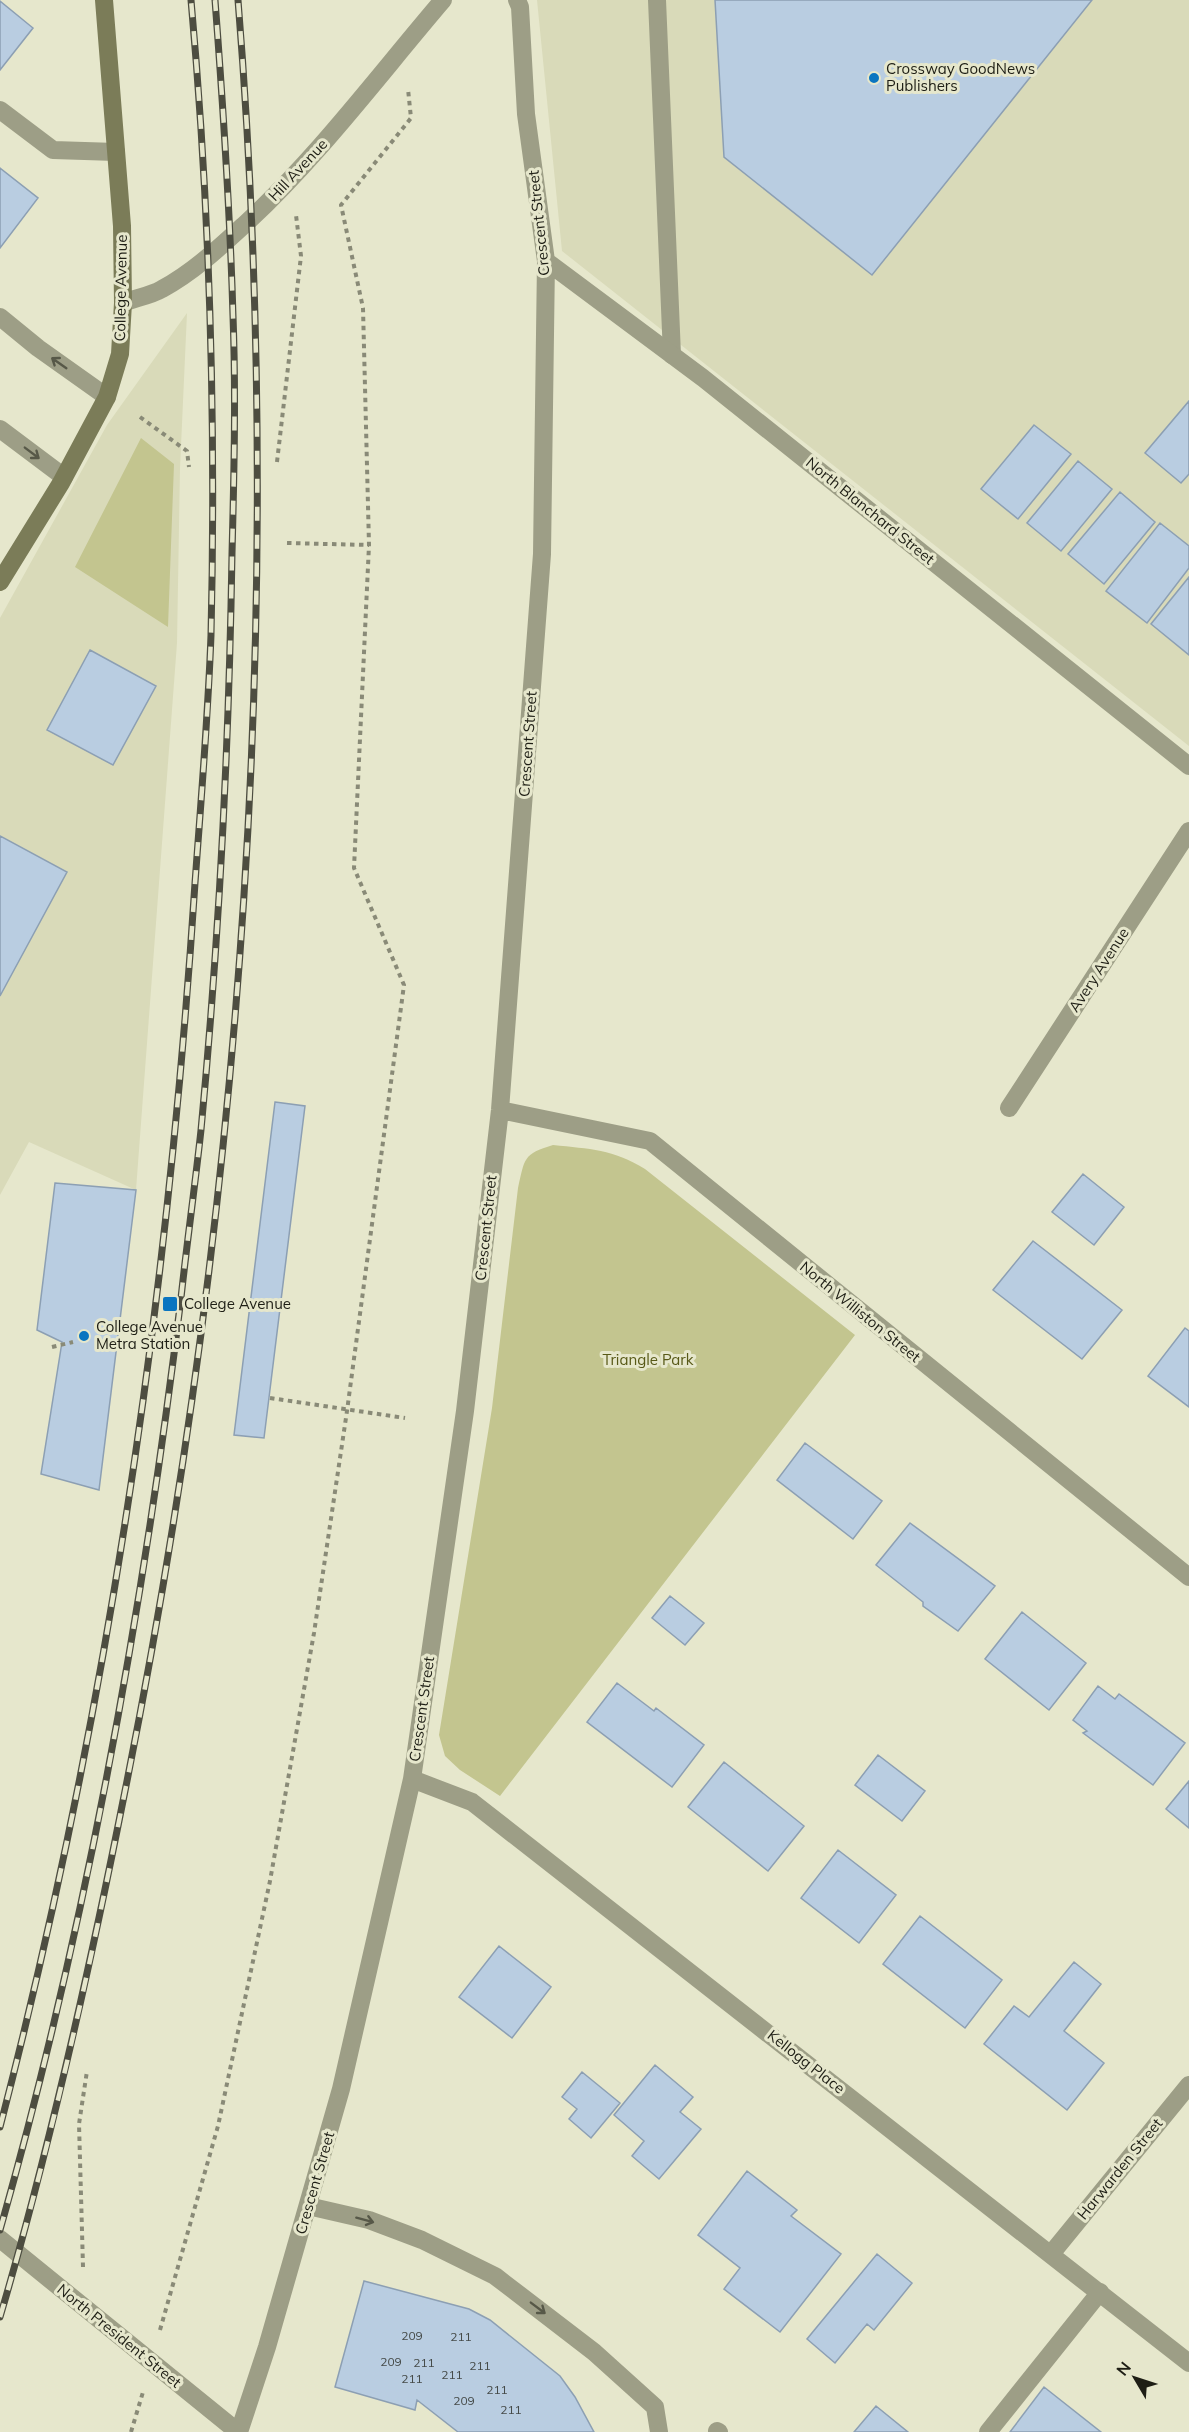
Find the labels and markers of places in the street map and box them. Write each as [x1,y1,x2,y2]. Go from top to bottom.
place label: Crossway GoodNews Publishers [886,59,1035,95]
marker: Crossway GoodNews Publishers [867,71,881,85]
place label: College Avenue [184,1294,291,1313]
marker: College Avenue [161,1295,179,1313]
place label: College Avenue Metra Station [96,1317,203,1353]
marker: College Avenue Metra Station [77,1329,91,1343]

